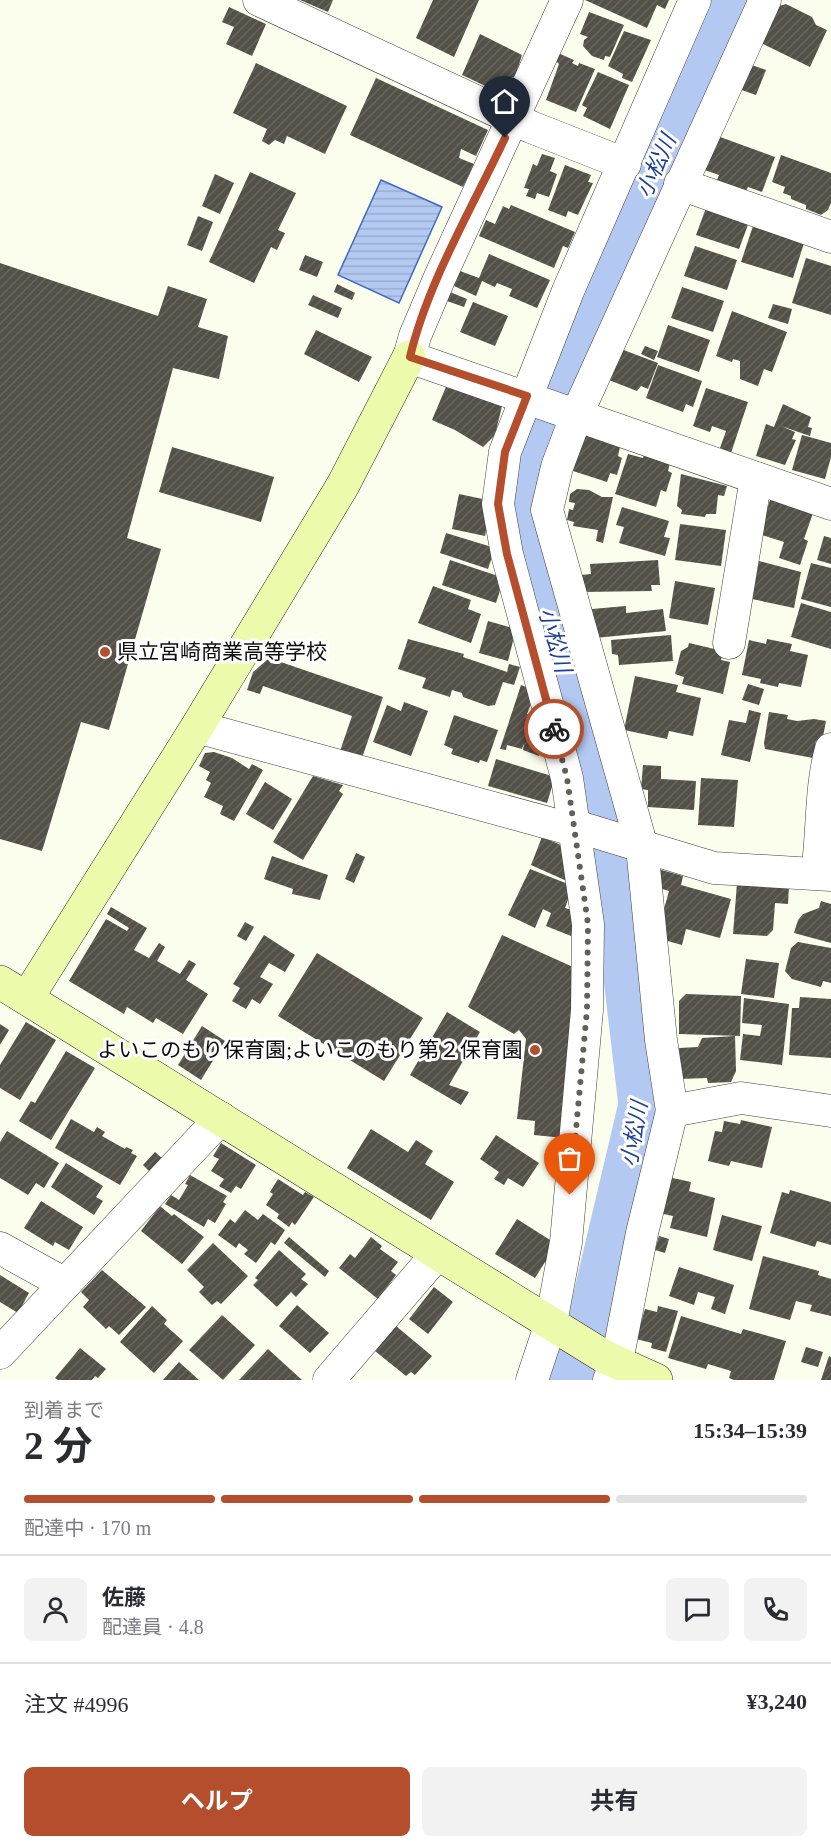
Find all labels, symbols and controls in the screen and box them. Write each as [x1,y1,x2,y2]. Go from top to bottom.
pin [479,76,530,138]
icon: home [488,85,521,118]
water label: 小松川 [631,129,682,201]
water label: 小松川 [534,605,577,677]
place label: 県立宮崎商業高等学校 [117,640,327,664]
marker: 県立宮崎商業高等学校 [98,645,112,659]
courier [524,699,584,759]
icon: bike [538,713,571,746]
place label: よいこのもり保育園;よいこのもり第２保育園 [97,1038,523,1062]
marker: よいこのもり保育園;よいこのもり第２保育園 [528,1043,542,1057]
water label: 小松川 [616,1097,652,1169]
pin [544,1133,595,1195]
icon: bag [553,1142,586,1175]
text: 到着まで [24,1399,104,1421]
text: 15:34–15:39 [693,1418,807,1443]
text: 2 分 [24,1424,92,1467]
text: 配達中 · 170 m [24,1517,151,1539]
button: person [24,1578,87,1641]
button: chat [666,1578,729,1641]
button: phone [744,1578,807,1641]
text: 佐藤 [102,1585,146,1610]
text: 配達員 · 4.8 [102,1616,204,1638]
text: ¥3,240 [747,1689,807,1714]
text: 注文 #4996 [24,1692,129,1717]
button: ヘルプ [24,1767,410,1836]
button: 共有 [422,1767,807,1836]

